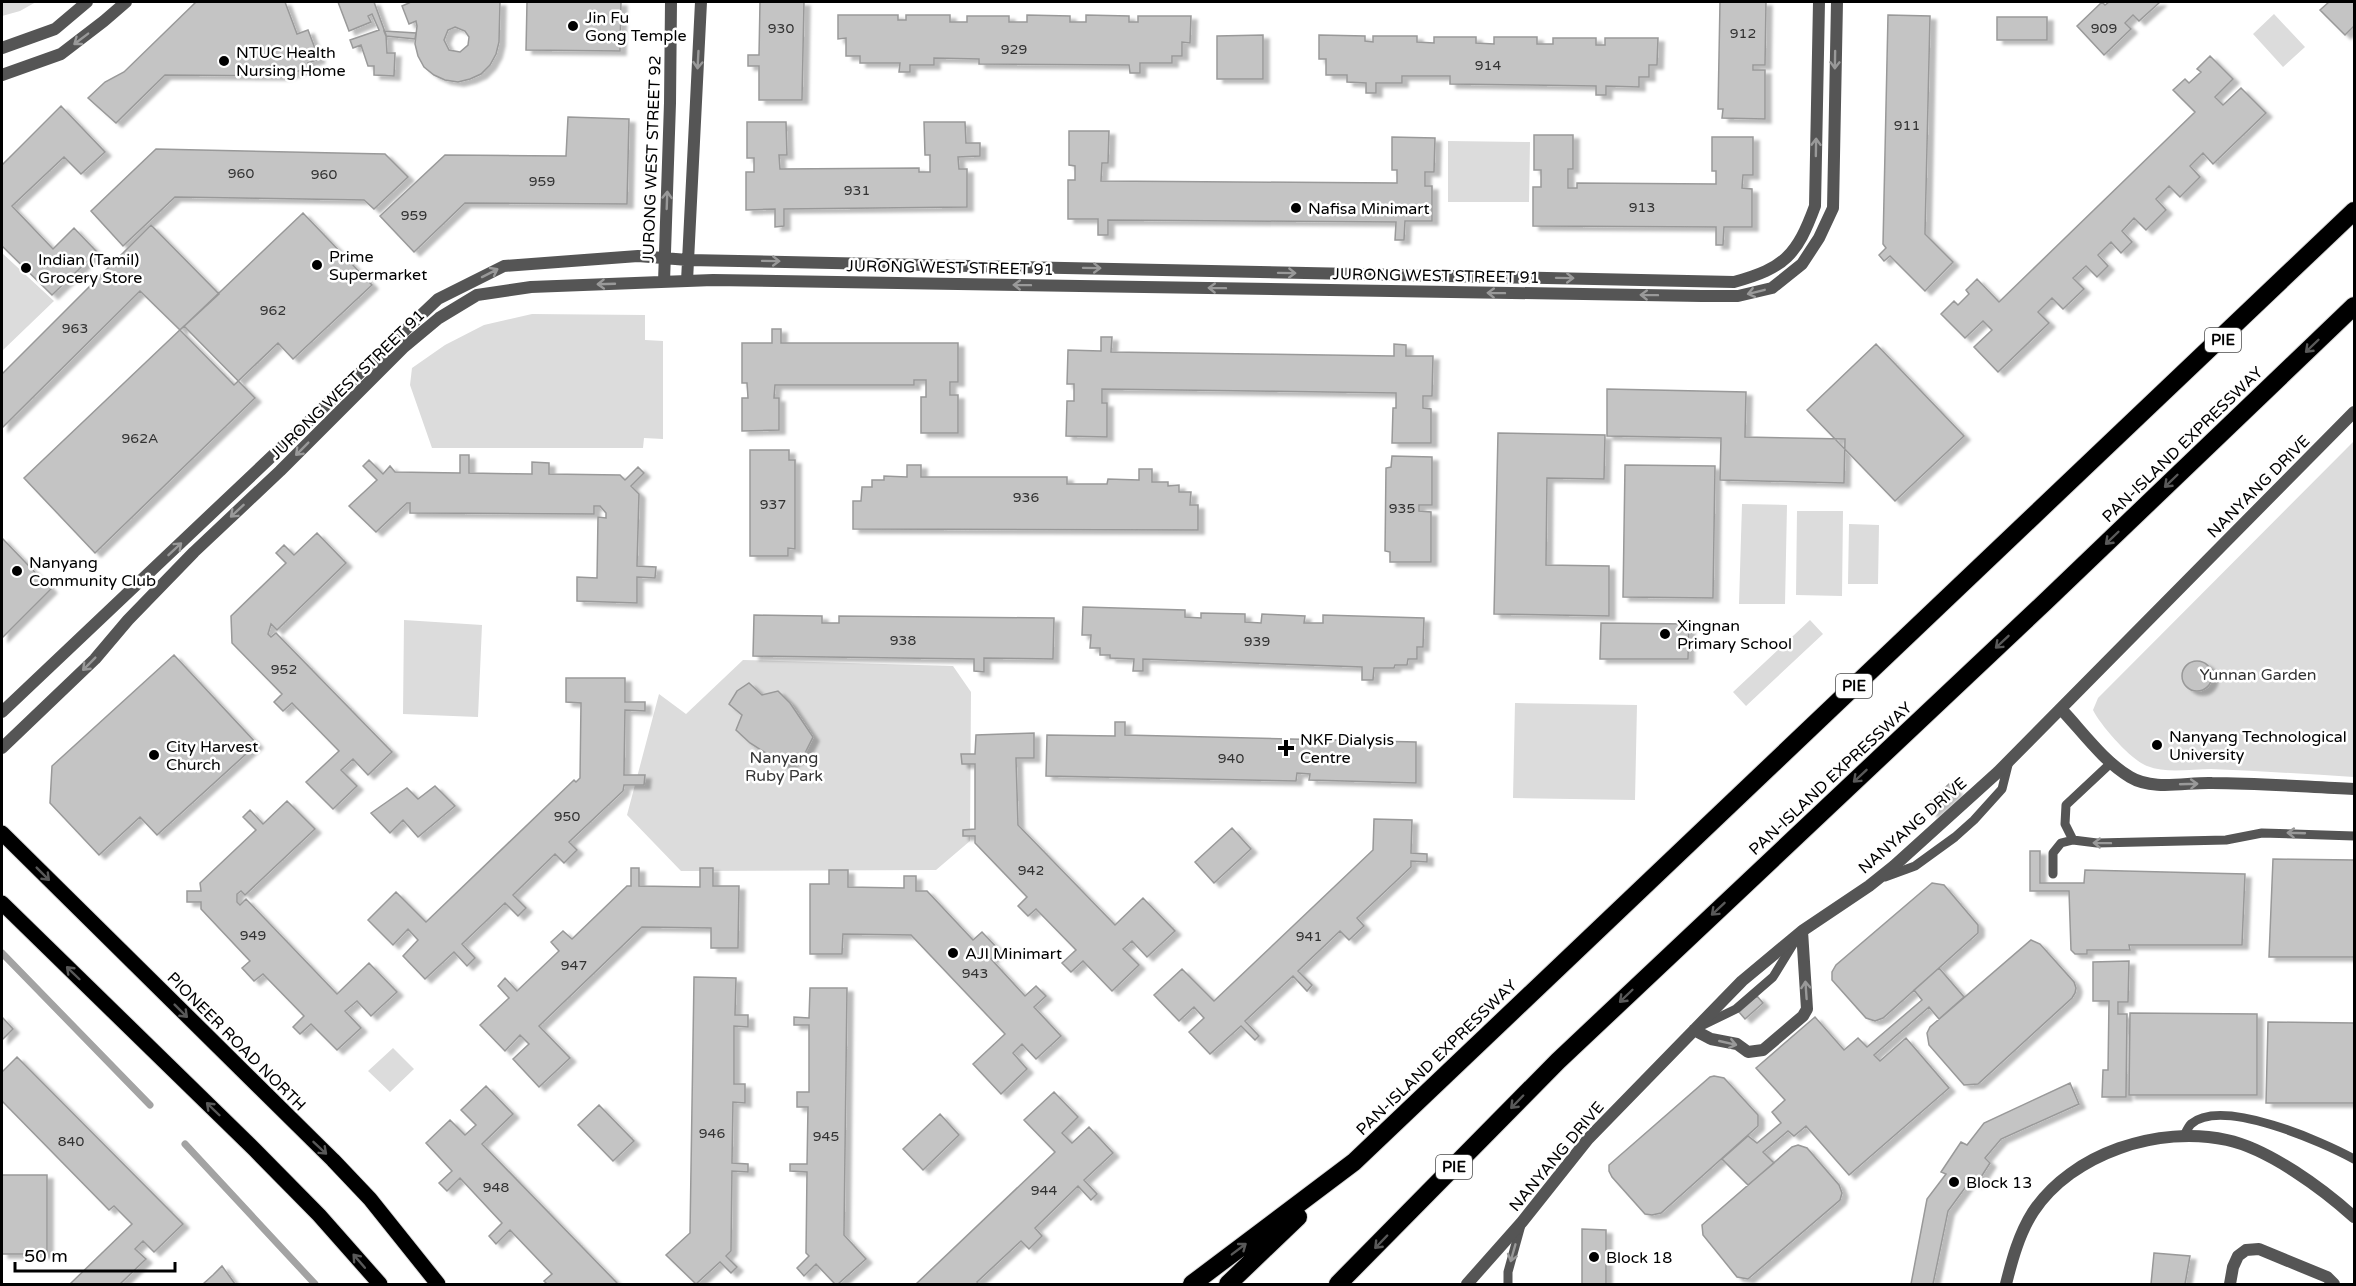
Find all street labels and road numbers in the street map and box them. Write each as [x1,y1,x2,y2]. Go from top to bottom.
street label: JURONG WEST STREET 92 [638,55,666,263]
street label: JURONG WEST STREET 91 [846,256,1054,280]
street label: JURONG WEST STREET 91 [1332,264,1540,288]
street label: JURONG WEST STREET 91 [266,305,429,464]
road number: PIE [2205,328,2241,352]
street label: PAN-ISLAND EXPRESSWAY [2098,362,2267,527]
street label: NANYANG DRIVE [2203,431,2314,542]
road number: PIE [1836,674,1872,698]
street label: PAN-ISLAND EXPRESSWAY [1745,698,1916,860]
street label: NANYANG DRIVE [1854,773,1971,878]
street label: PIONEER ROAD NORTH [163,968,310,1115]
street label: PAN-ISLAND EXPRESSWAY [1352,975,1521,1140]
street label: NANYANG DRIVE [1505,1098,1609,1216]
road number: PIE [1436,1155,1472,1179]

